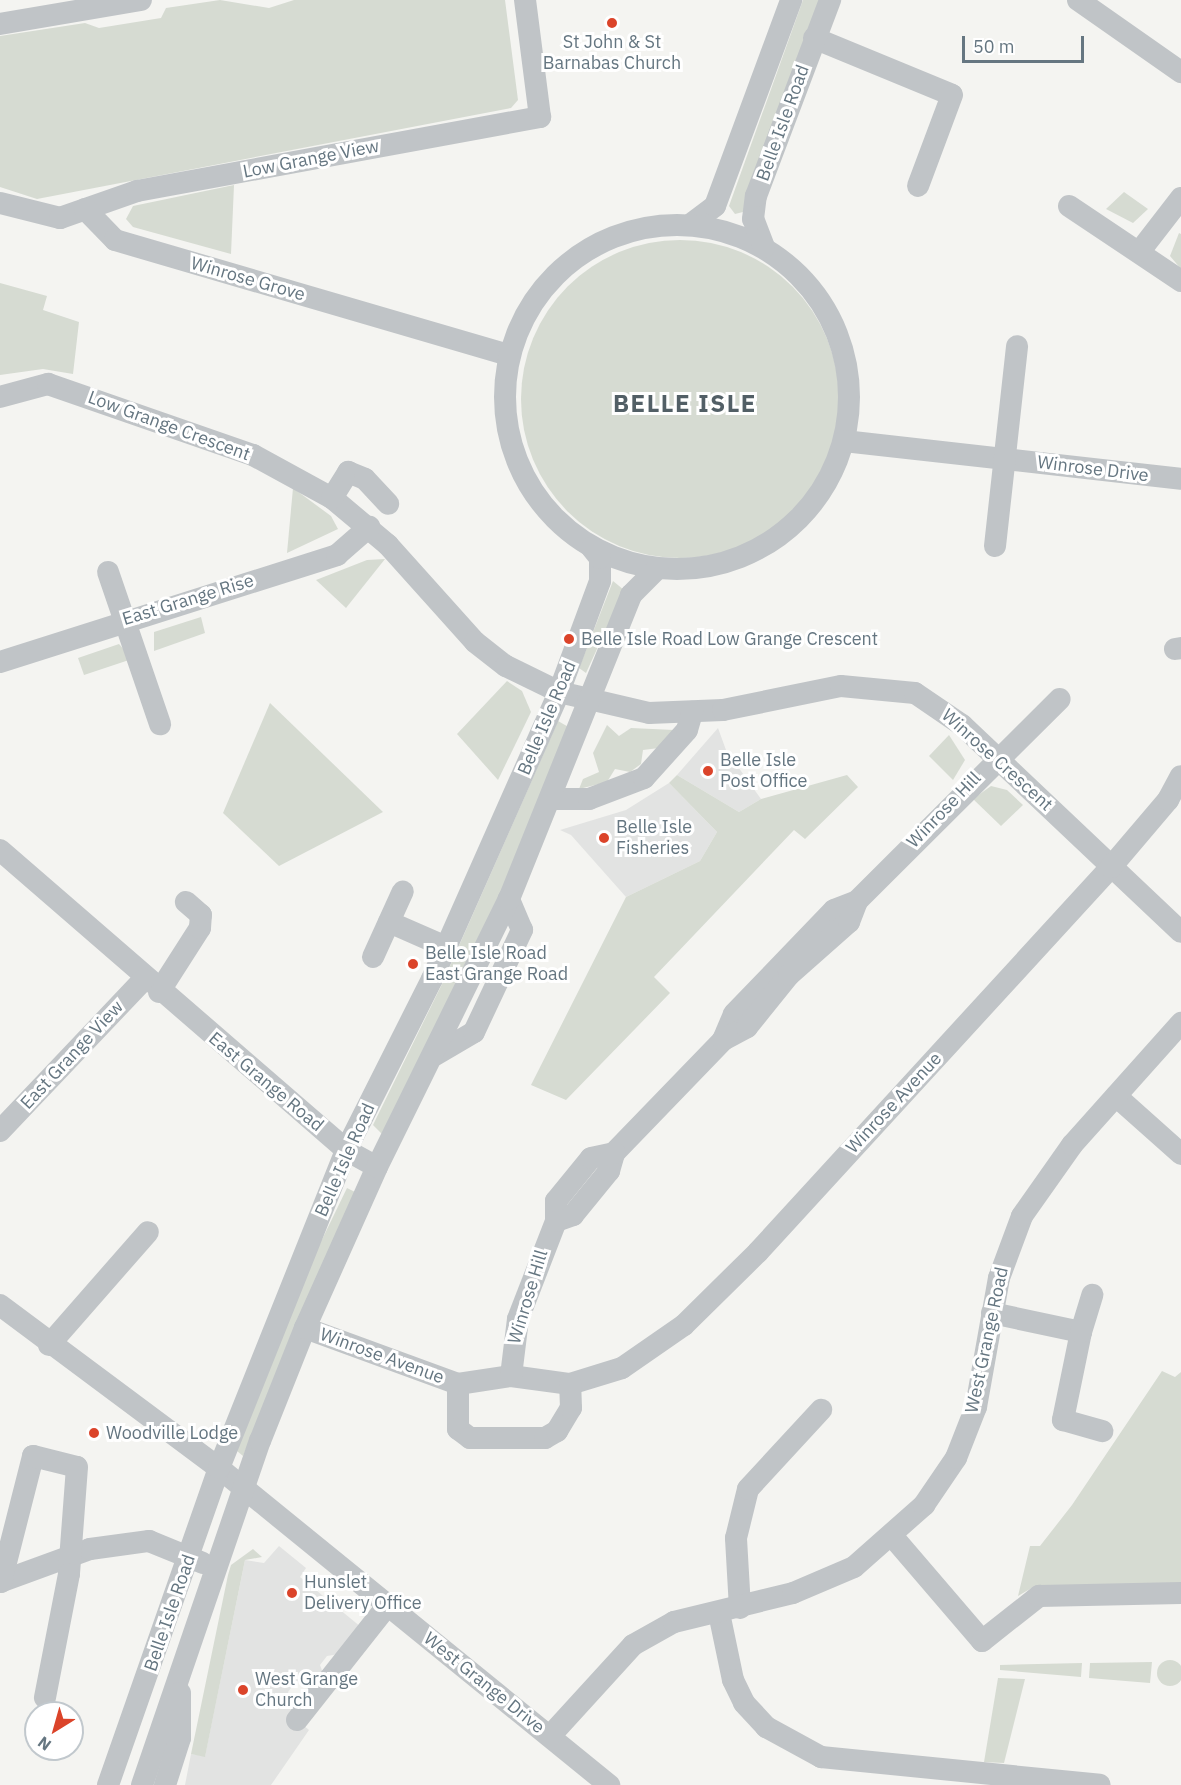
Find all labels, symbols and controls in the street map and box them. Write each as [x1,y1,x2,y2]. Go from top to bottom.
marker: St John & St Barnabas Church [605,16,619,30]
scale bar [965,24,1086,62]
place label: St John & St Barnabas Church [543,32,681,74]
text: 50 m [973,35,1015,58]
street label: Belle Isle Road [752,62,814,184]
street label: Low Grange View [241,135,381,183]
street label: Winrose Grove [188,252,308,306]
street label: Low Grange Crescent [85,387,253,465]
district label: BELLE ISLE [613,390,757,418]
street label: Winrose Drive [1036,451,1150,487]
street label: East Grange Rise [120,570,256,630]
place label: Belle Isle Road Low Grange Crescent [581,628,878,650]
marker: Belle Isle Road Low Grange Crescent [562,632,576,646]
street label: Belle Isle Road [513,658,581,778]
street label: Winrose Crescent [937,704,1057,816]
place label: Belle Isle Post Office [720,750,807,792]
marker: Belle Isle Post Office [701,764,715,778]
street label: Winrose Hill [902,768,986,852]
place label: Belle Isle Fisheries [616,817,692,860]
marker: Belle Isle Fisheries [597,831,611,845]
place label: Belle Isle Road East Grange Road [425,943,568,986]
marker: Belle Isle Road East Grange Road [406,957,420,971]
street label: East Grange View [16,996,128,1114]
street label: East Grange Road [204,1028,328,1136]
street label: Winrose Avenue [842,1048,946,1158]
street label: Belle Isle Road [310,1100,380,1220]
street label: Winrose Hill [503,1247,553,1347]
street label: West Grange Road [961,1265,1013,1415]
street label: Winrose Avenue [317,1324,447,1388]
place label: Woodville Lodge [106,1422,238,1444]
marker: Woodville Lodge [87,1426,101,1440]
street label: Belle Isle Road [140,1552,200,1674]
place label: Hunslet Delivery Office [304,1572,422,1614]
marker: Hunslet Delivery Office [285,1586,299,1600]
street label: West Grange Drive [419,1628,549,1738]
place label: West Grange Church [255,1669,358,1712]
marker: West Grange Church [236,1683,250,1697]
north arrow [24,1701,84,1761]
text: N [34,1732,55,1755]

